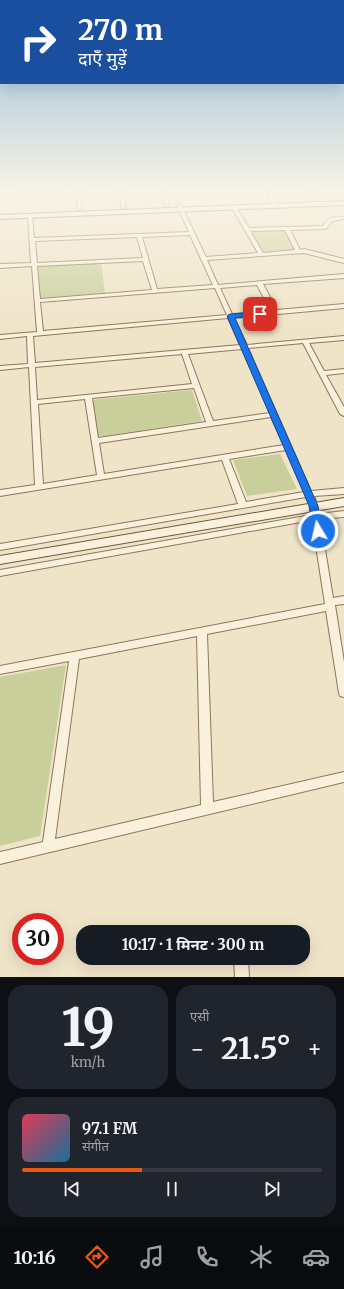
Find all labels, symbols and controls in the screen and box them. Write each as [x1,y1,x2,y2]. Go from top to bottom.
text: 270 m [78,12,163,48]
icon: right [12,16,64,68]
text: दाएँ मुड़ें [78,47,127,70]
pin [243,297,277,331]
icon: arrive [249,303,271,325]
position arrow [297,510,339,552]
speed limit sign: 30 [12,913,64,965]
text: 10:17 · 1 मिनट · 300 m [122,935,264,954]
text: 19 [61,995,115,1060]
text: एसी [190,1008,209,1025]
text: 21.5° [221,1029,291,1067]
text: − [190,1035,205,1063]
text: + [307,1035,322,1063]
text: km/h [71,1054,105,1071]
text: 97.1 FM [82,1119,137,1138]
text: संगीत [82,1138,109,1155]
icon: previous [61,1178,83,1200]
icon: pause [161,1178,183,1200]
icon: next [261,1178,283,1200]
icon: directions [83,1243,111,1271]
icon: music [138,1243,166,1271]
icon: phone [193,1243,221,1271]
icon: climate [247,1243,275,1271]
icon: car [302,1243,330,1271]
text: 10:16 [13,1246,56,1269]

